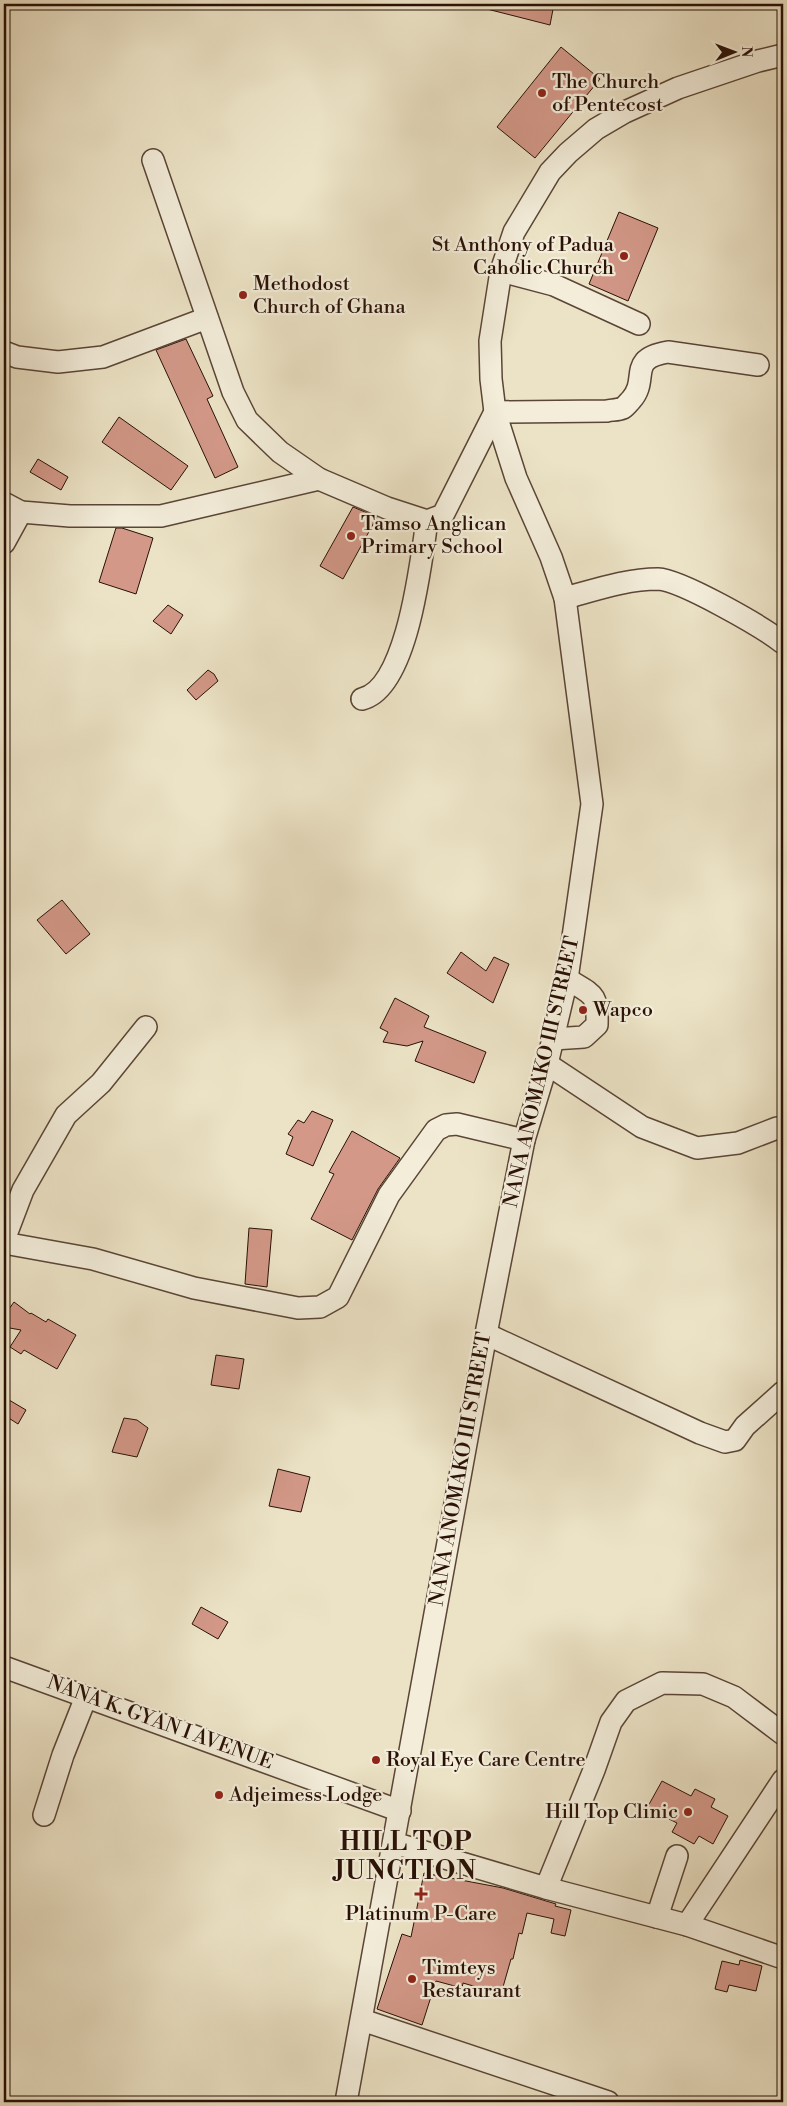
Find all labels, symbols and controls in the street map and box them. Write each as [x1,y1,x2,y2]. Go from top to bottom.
north arrow [710,28,760,78]
text: N [737,46,755,57]
place label: The Church of Pentecost [552,70,663,118]
marker: The Church of Pentecost [536,87,548,99]
place label: St Anthony of Padua Caholic Church [432,233,615,281]
marker: St Anthony of Padua Caholic Church [618,250,630,262]
place label: Methodost Church of Ghana [253,272,406,320]
marker: Methodost Church of Ghana [237,289,249,301]
place label: Tamso Anglican Primary School [361,512,506,560]
marker: Tamso Anglican Primary School [345,530,357,542]
street label: NANA ANOMAKO III STREET [499,934,585,1210]
place label: Wapco [592,998,653,1023]
marker: Wapco [577,1004,589,1016]
street label: NANA ANOMAKO III STREET [425,1330,497,1608]
street label: NANA K. GYAN I AVENUE [44,1670,276,1776]
place label: Royal Eye Care Centre [386,1748,586,1773]
marker: Royal Eye Care Centre [370,1754,382,1766]
place label: Adjeimess Lodge [228,1783,382,1808]
marker: Adjeimess Lodge [213,1789,225,1801]
place label: Hill Top Clinic [545,1800,678,1825]
marker: Hill Top Clinic [682,1806,694,1818]
district label: HILL TOP JUNCTION [332,1827,477,1887]
marker: Platinum P-Care [415,1888,427,1900]
place label: Platinum P-Care [345,1902,497,1927]
place label: Timteys Restaurant [422,1956,521,2004]
marker: Timteys Restaurant [406,1973,418,1985]

